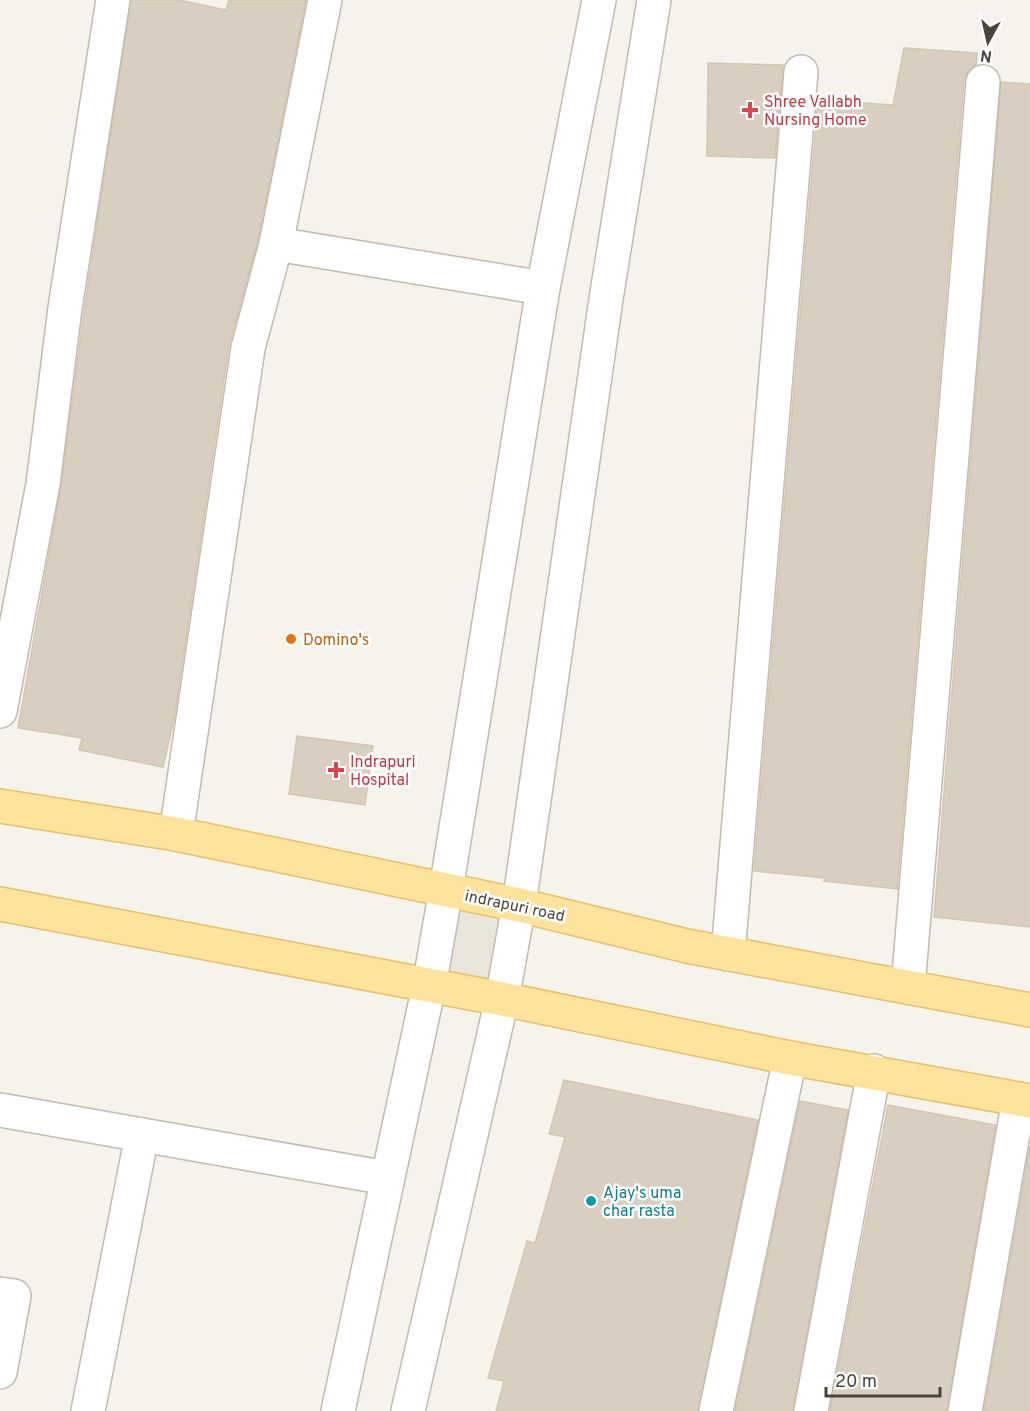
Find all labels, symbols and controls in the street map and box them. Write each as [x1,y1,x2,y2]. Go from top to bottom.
north arrow [958,12,1018,72]
text: N [979,44,993,66]
place label: Shree Vallabh Nursing Home [764,93,867,131]
marker: Shree Vallabh Nursing Home [741,101,759,119]
place label: Domino's [303,631,369,651]
marker: Domino's [284,632,298,646]
place label: Indrapuri Hospital [350,753,416,791]
marker: Indrapuri Hospital [327,761,345,779]
street label: indrapuri road [463,887,566,927]
place label: Ajay's uma char rasta [603,1184,681,1222]
marker: Ajay's uma char rasta [584,1194,598,1208]
scale bar [826,1360,940,1398]
text: 20 m [835,1371,877,1394]

